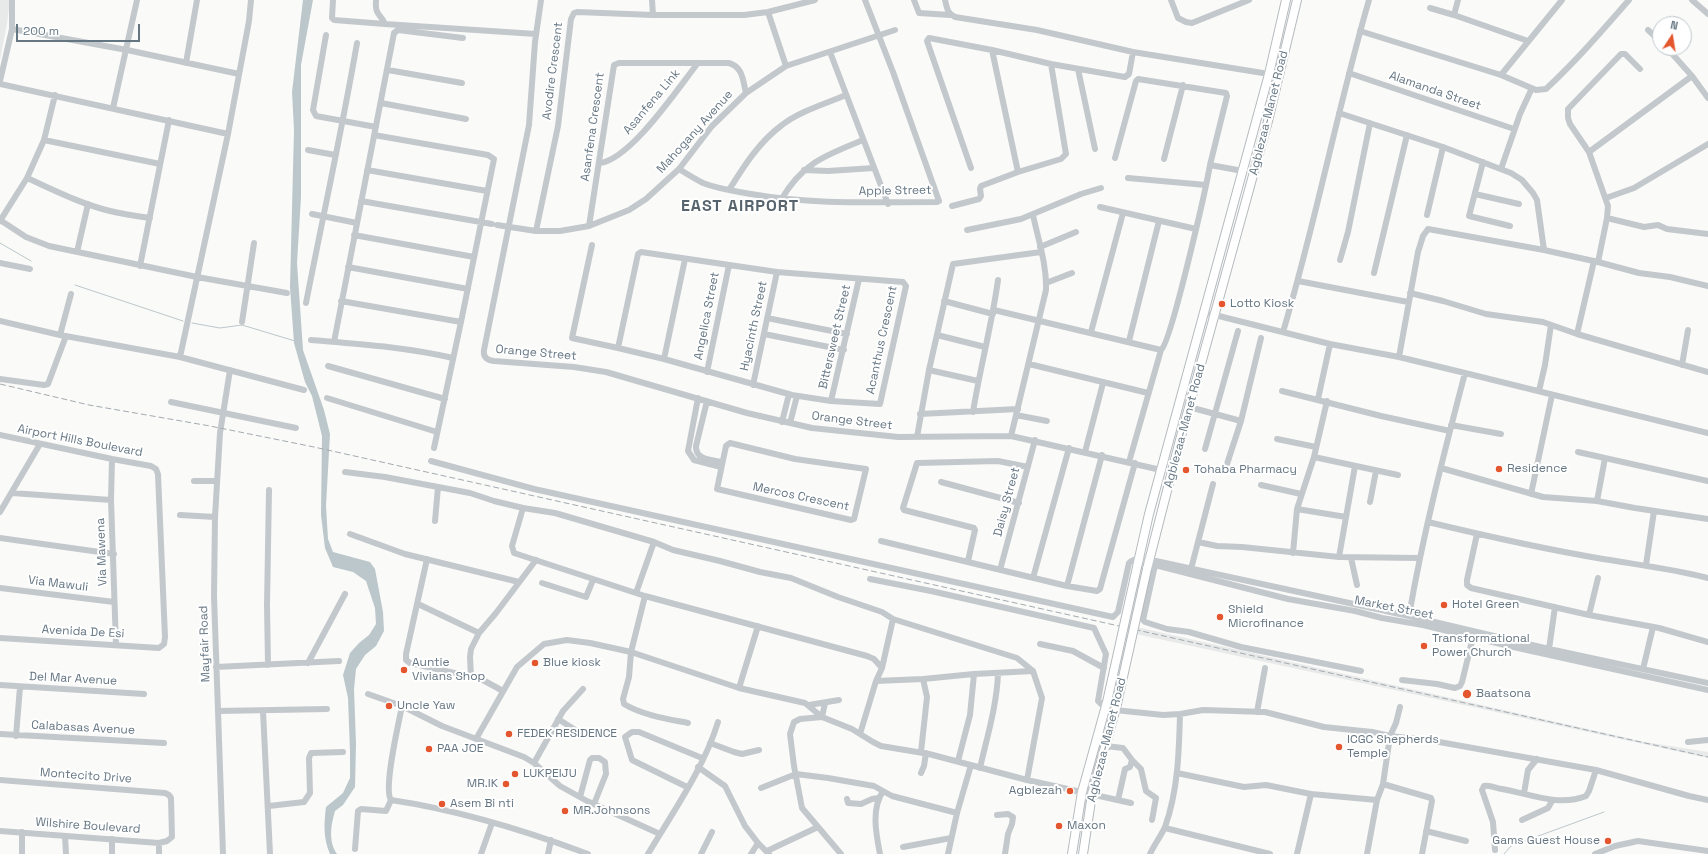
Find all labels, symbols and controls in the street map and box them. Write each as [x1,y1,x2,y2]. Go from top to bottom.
scale bar [18,16,142,42]
north arrow [1652,16,1692,56]
text: N [1669,18,1679,33]
street label: Avodire Crescent [540,21,566,121]
text: 200 m [23,23,59,39]
street label: Agblezaa-Manet Road [1247,49,1291,177]
street label: Asanfena Link [621,66,683,138]
street label: Alamanda Street [1387,69,1483,113]
street label: Asanfena Crescent [578,72,608,182]
street label: Mahogany Avenue [654,88,736,176]
street label: Apple Street [858,183,932,199]
district label: EAST AIRPORT [681,197,799,217]
street label: Angelica Street [691,271,723,361]
street label: Hyacinth Street [737,280,771,372]
street label: Bittersweet Street [816,283,854,391]
street label: Acanthus Crescent [863,284,901,396]
place label: Lotto Kiosk [1230,297,1294,311]
marker: Lotto Kiosk [1217,299,1227,309]
street label: Orange Street [495,342,577,364]
street label: Agblezaa-Manet Road [1162,362,1208,490]
street label: Orange Street [811,409,893,433]
street label: Airport Hills Boulevard [16,422,144,460]
place label: Residence [1507,462,1567,476]
place label: Tohaba Pharmacy [1194,463,1297,477]
marker: Residence [1494,464,1504,474]
marker: Tohaba Pharmacy [1181,465,1191,475]
street label: Daisy Street [991,466,1023,538]
street label: Mercos Crescent [751,480,851,514]
street label: Via Mawena [94,518,110,586]
street label: Via Mawuli [27,573,89,595]
street label: Market Street [1353,593,1435,623]
place label: Hotel Green [1452,598,1519,612]
marker: Hotel Green [1439,600,1449,610]
place label: Shield Microfinance [1228,603,1304,631]
street label: Mayfair Road [196,605,214,683]
marker: Shield Microfinance [1215,612,1225,622]
street label: Avenida De Esi [41,623,125,641]
place label: Transformational Power Church [1432,632,1530,660]
marker: Transformational Power Church [1419,641,1429,651]
place label: Auntie Vivians Shop [412,656,485,684]
place label: Blue kiosk [543,656,601,670]
marker: Blue kiosk [530,658,540,668]
marker: Auntie Vivians Shop [399,665,409,675]
street label: Del Mar Avenue [29,669,117,689]
street label: Agblezaa-Manet Road [1085,676,1129,804]
place label: Baatsona [1476,687,1531,701]
marker: Baatsona [1461,688,1473,700]
place label: Uncle Yaw [397,699,455,713]
marker: Uncle Yaw [384,701,394,711]
street label: Calabasas Avenue [31,718,135,738]
place label: FEDEK RESIDENCE [517,727,617,741]
marker: FEDEK RESIDENCE [504,729,514,739]
place label: ICGC Shepherds Temple [1347,733,1439,761]
place label: PAA JOE [437,742,483,756]
marker: ICGC Shepherds Temple [1334,742,1344,752]
marker: PAA JOE [424,744,434,754]
street label: Montecito Drive [40,766,132,786]
place label: LUKPEIJU [523,767,577,781]
marker: LUKPEIJU [510,769,520,779]
place label: MR.IK [467,777,498,791]
marker: MR.IK [501,779,511,789]
place label: Agblezah [1009,784,1062,798]
marker: Agblezah [1065,786,1075,796]
place label: Asem Bi nti [450,797,514,811]
marker: Asem Bi nti [437,799,447,809]
place label: MR.Johnsons [573,804,650,818]
marker: MR.Johnsons [560,806,570,816]
street label: Wilshire Boulevard [35,815,141,837]
place label: Maxon [1067,819,1106,833]
marker: Maxon [1054,821,1064,831]
place label: Gams Guest House [1492,834,1600,848]
marker: Gams Guest House [1603,836,1613,846]

